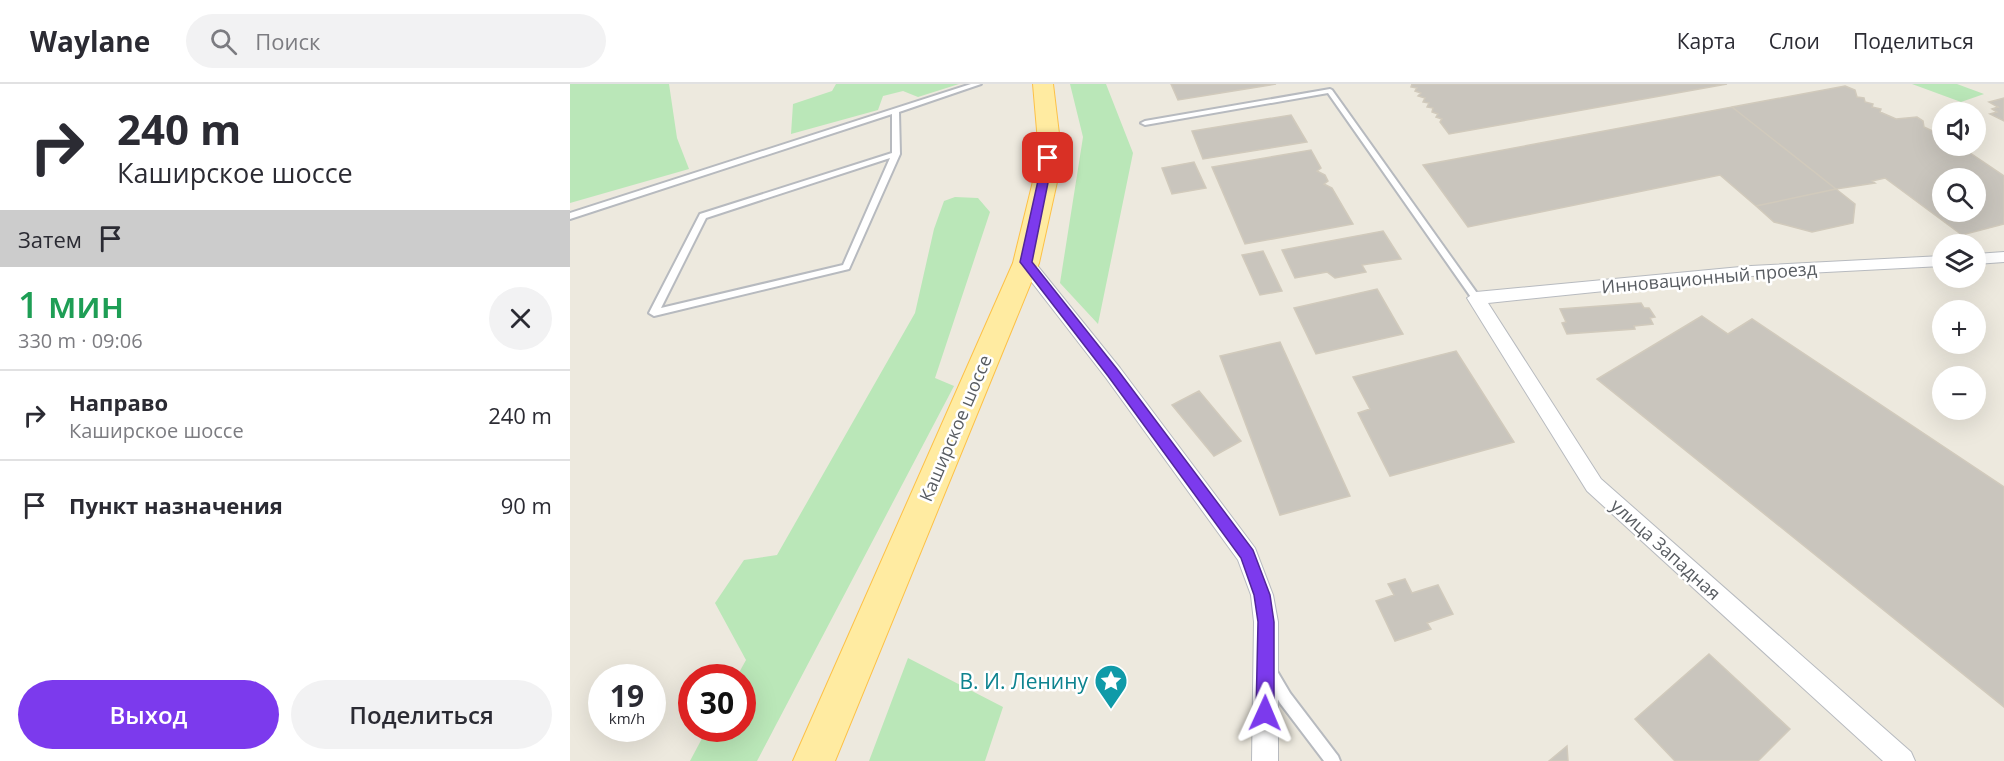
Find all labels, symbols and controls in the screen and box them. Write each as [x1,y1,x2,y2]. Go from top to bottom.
search box [186,14,606,68]
text: Waylane [30,22,150,60]
icon: search [207,25,240,58]
text: Поиск [255,26,320,56]
text: Карта [1677,27,1736,55]
text: Слои [1769,27,1820,55]
text: Поделиться [1853,27,1974,55]
text: 240 m [117,100,241,157]
map controls [1932,102,1986,420]
button: sound [1932,102,1986,156]
icon: right [18,108,96,186]
pin [1022,132,1073,183]
icon: arrive [1031,141,1064,174]
text: Каширское шоссе [117,154,353,191]
button: search [1932,168,1986,222]
icon: arrive [94,222,127,255]
text: Затем [18,224,82,254]
button: layers [1932,234,1986,288]
street label: Инновационный проезд [1600,256,1818,298]
text: 1 мин [18,280,124,329]
button: close [489,287,552,350]
button: + [1932,300,1986,354]
text: 330 m · 09:06 [18,327,143,354]
street label: Каширское шоссе [913,351,997,505]
button: − [1932,366,1986,420]
text: Направо [69,387,168,417]
icon: right [18,399,51,432]
text: 240 m [488,400,552,430]
text: Каширское шоссе [69,417,244,444]
icon: arrive [18,489,51,522]
text: Пункт назначения [69,490,283,520]
text: 90 m [501,490,552,520]
street label: улица Западная [1606,493,1726,605]
place icon: В. И. Ленину [1093,663,1129,710]
speed limit sign: 30 [678,664,756,742]
place label: В. И. Ленину [960,667,1088,695]
text: 19 [610,675,644,716]
button: Выход [18,680,279,749]
button: Поделиться [291,680,552,749]
position arrow [1233,681,1297,745]
text: km/h [609,708,645,728]

